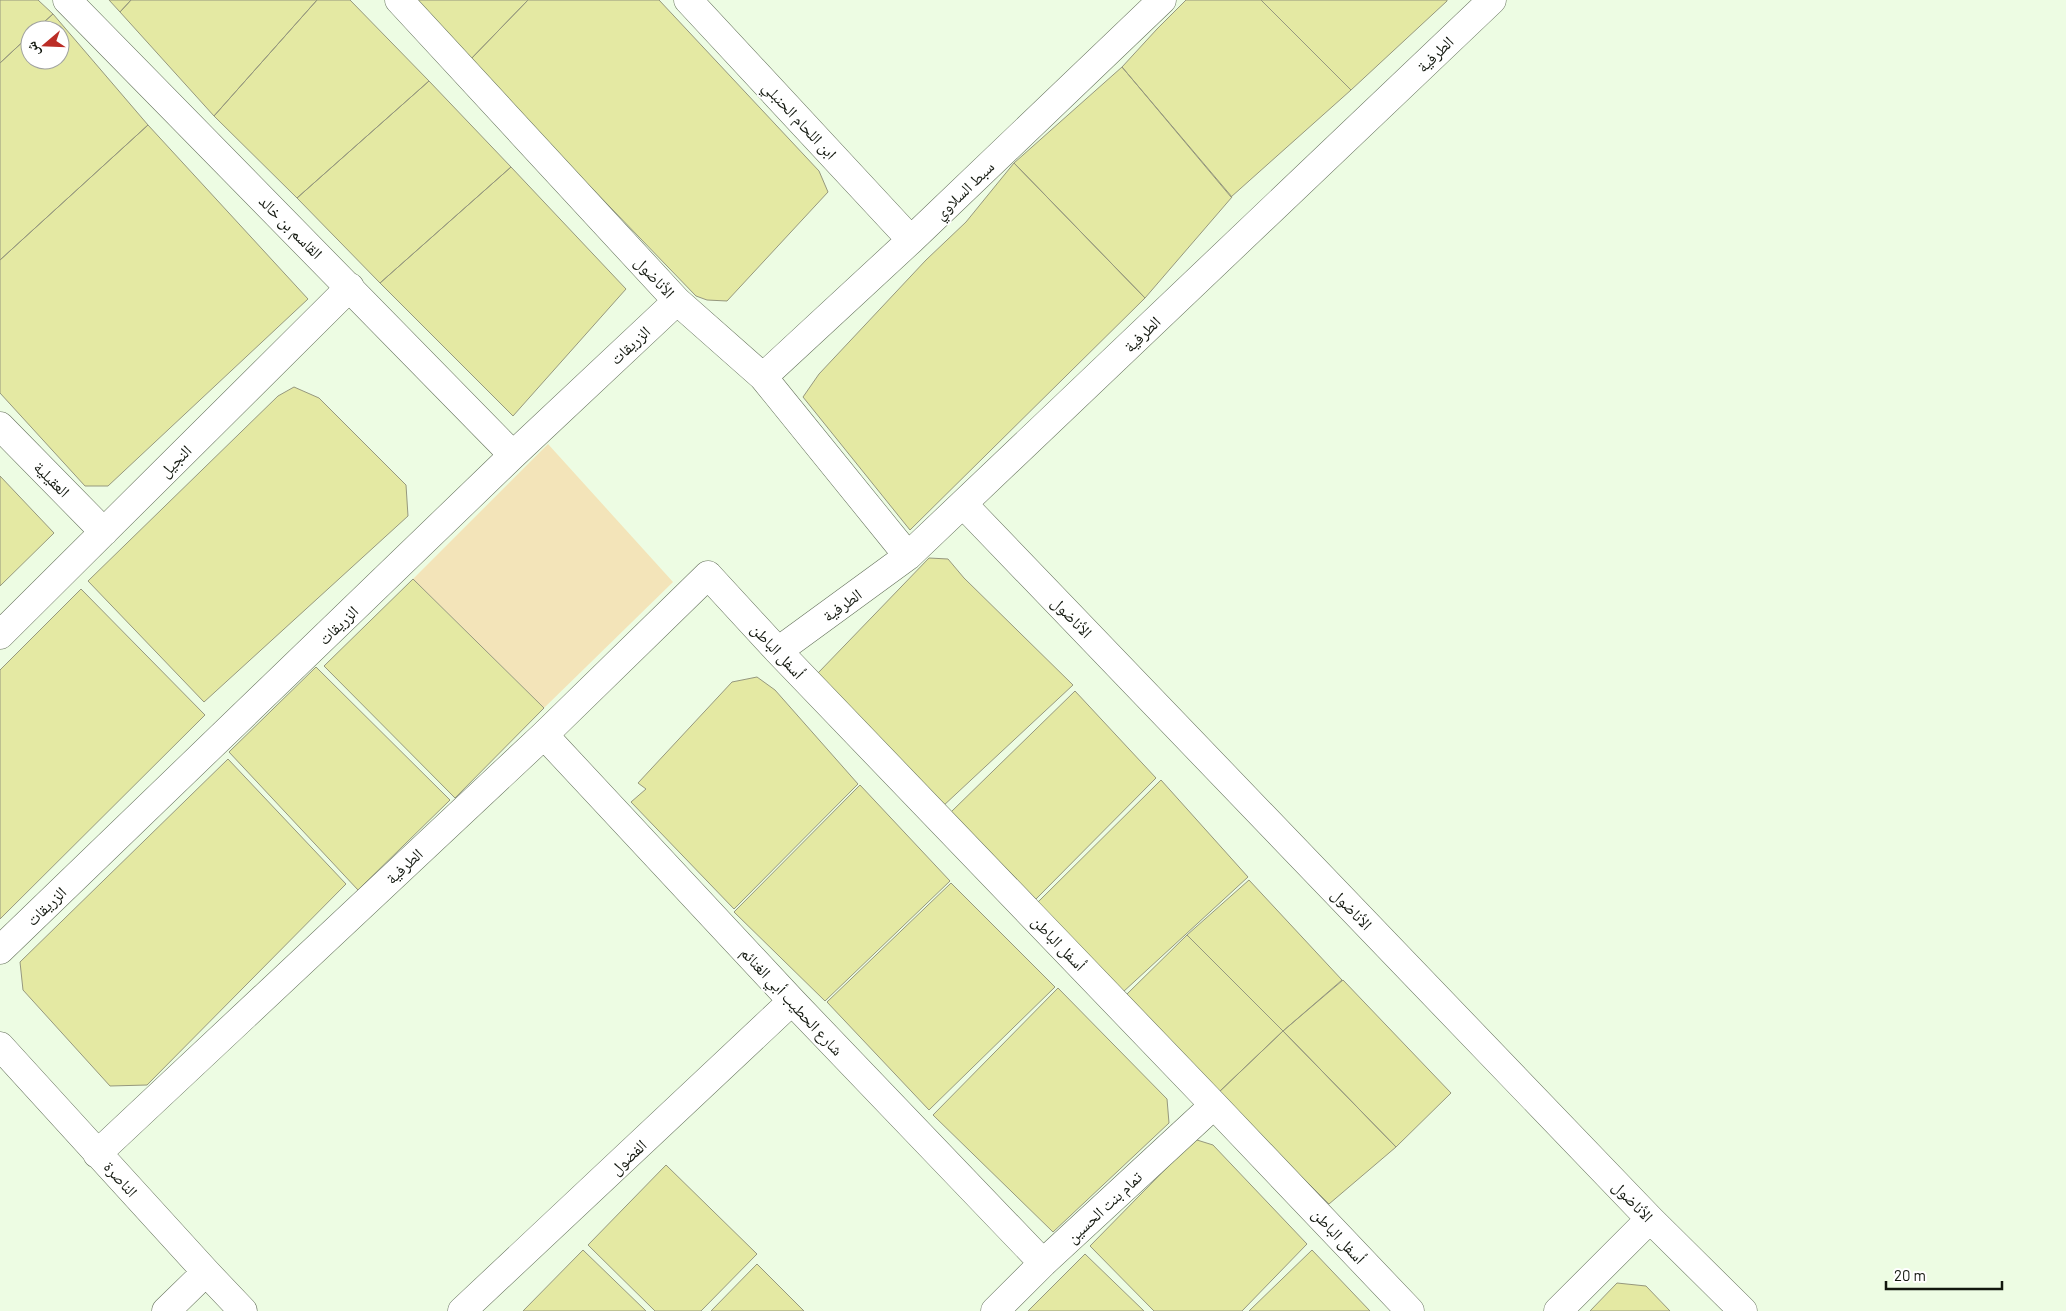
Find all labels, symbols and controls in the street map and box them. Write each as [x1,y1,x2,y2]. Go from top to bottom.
north arrow [20,20,70,70]
street label: الطرفية [1412,32,1458,76]
text: ش [22,39,44,59]
street label: ابن اللحام الحنبلي [756,77,841,165]
street label: سبط السلاوي [930,156,1000,226]
street label: القاسم بن خالد [254,191,327,264]
street label: الأناضول [630,252,679,303]
street label: الطرفية [1119,312,1165,356]
street label: الزريقات [606,321,654,369]
street label: النجيل [155,441,196,482]
street label: العقيلية [30,457,74,501]
street label: الطرفية [819,584,865,626]
street label: الأناضول [1047,592,1097,643]
street label: الزريقات [314,601,362,649]
street label: أسفل الباطن [746,619,809,684]
street label: الطرفية [381,844,427,888]
street label: الزريقات [22,882,70,930]
street label: الأناضول [1327,884,1377,935]
street label: أسفل الباطن [1027,911,1090,975]
street label: شارع الحطيب أبي الغنائم [734,942,848,1062]
street label: الفضول [606,1135,651,1180]
street label: الناصرة [100,1157,142,1201]
street label: تمام بنت الحسين [1062,1167,1147,1248]
street label: الأناضول [1608,1176,1658,1227]
street label: أسفل الباطن [1307,1204,1370,1269]
scale bar [1886,1258,2002,1290]
text: 20 m [1894,1266,1926,1284]

